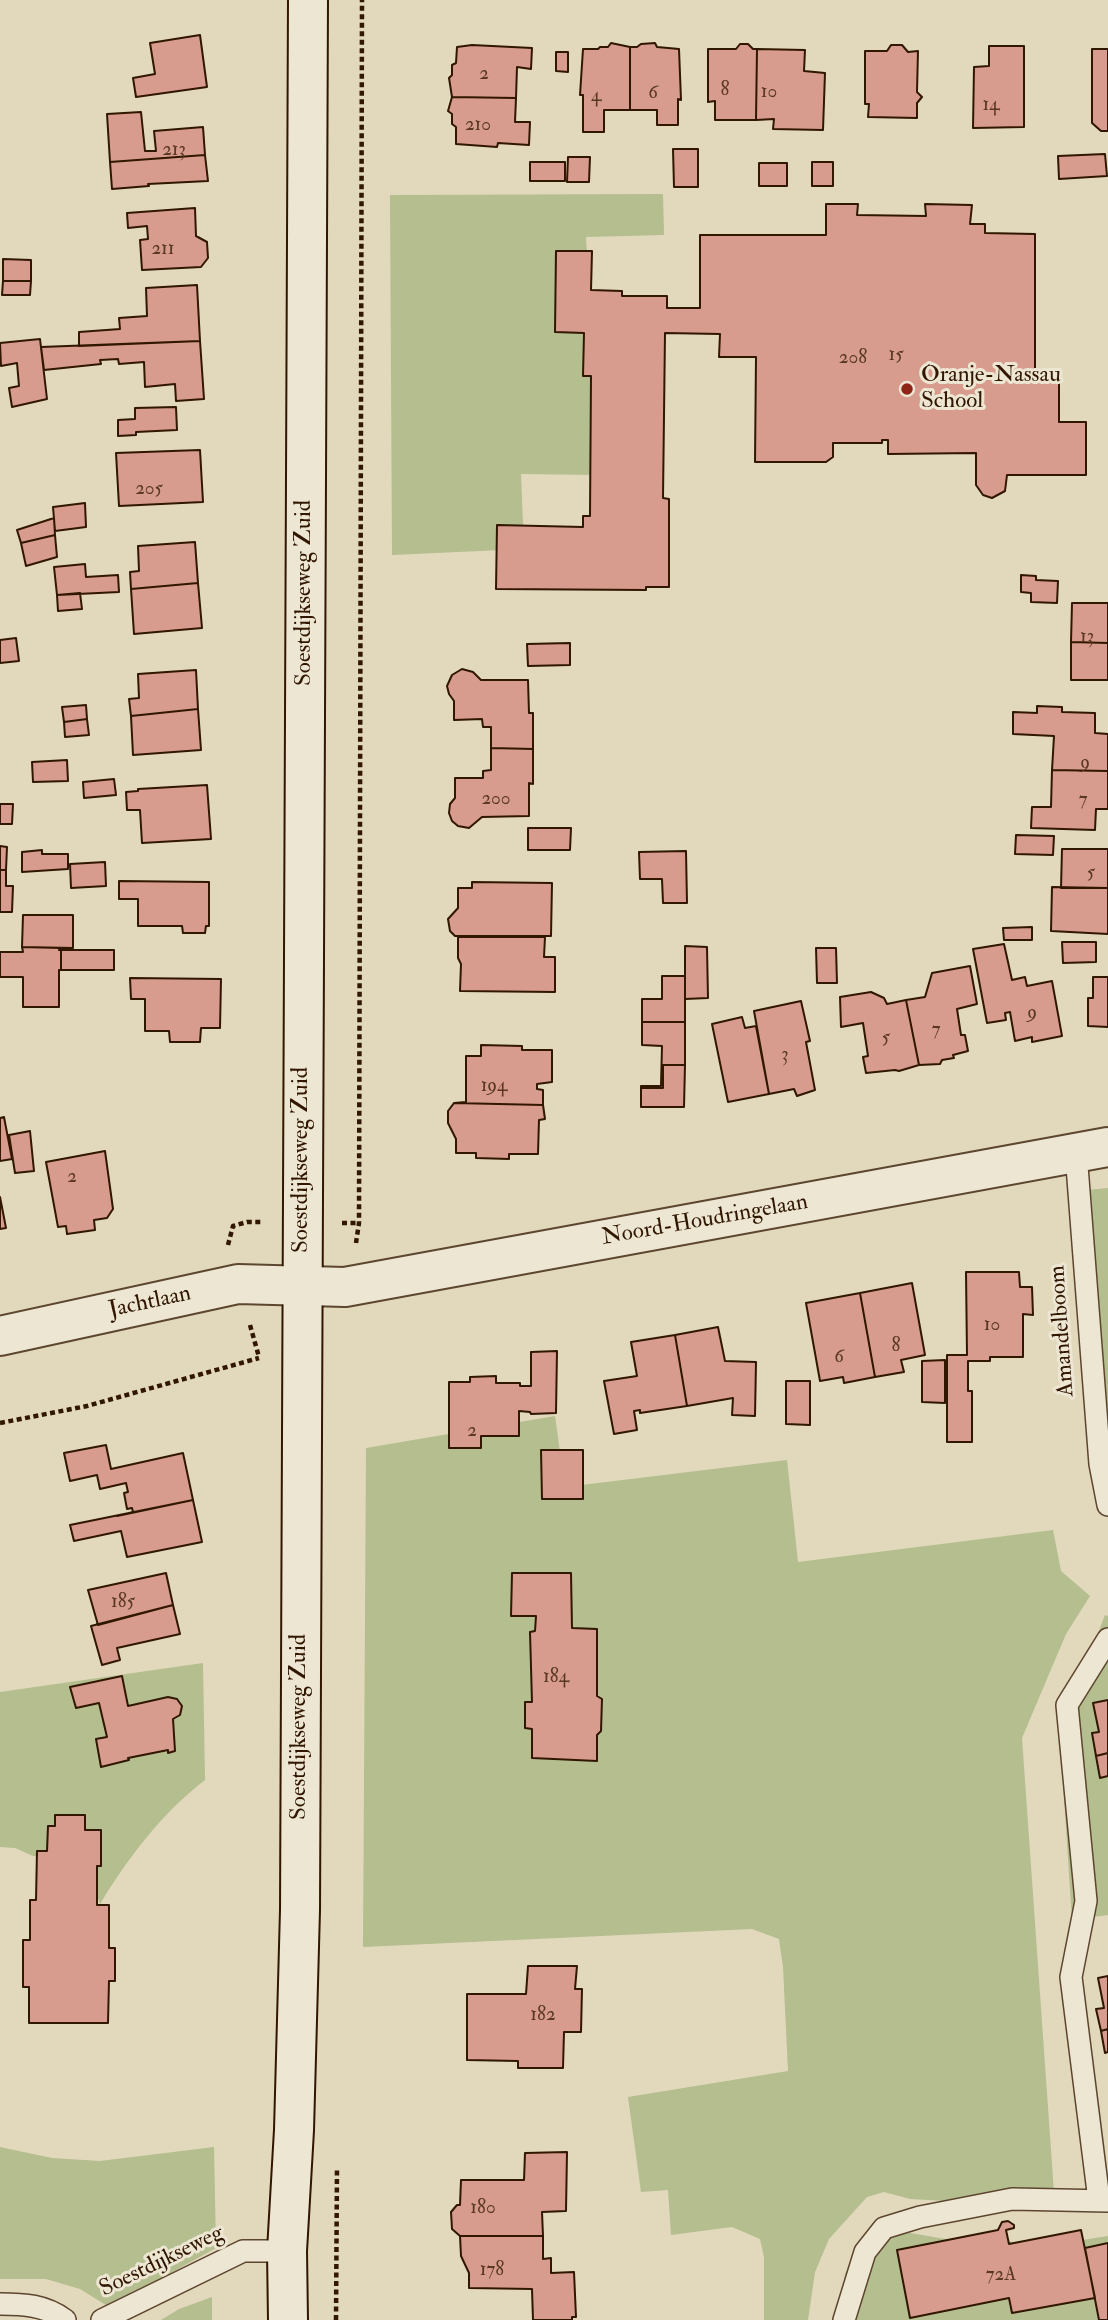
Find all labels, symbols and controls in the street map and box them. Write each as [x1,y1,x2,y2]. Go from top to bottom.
house number: 2 [479,64,489,86]
house number: 8 [721,80,729,102]
house number: 10 [761,82,777,104]
house number: 6 [648,83,658,105]
house number: 4 [591,86,601,108]
house number: 14 [982,95,1000,117]
house number: 210 [465,115,491,137]
house number: 213 [162,140,186,162]
house number: 211 [151,239,175,261]
house number: 15 [888,345,904,367]
house number: 208 [839,348,867,370]
place label: Oranje-Nassau School [921,362,1061,416]
marker: Oranje-Nassau School [899,381,915,397]
house number: 205 [135,479,163,501]
street label: Soestdijkseweg Zuid [291,500,319,686]
house number: 13 [1080,627,1094,649]
house number: 9 [1080,753,1090,775]
house number: 200 [481,789,511,811]
house number: 7 [1079,790,1087,812]
house number: 5 [1087,863,1095,885]
house number: 9 [1027,1003,1037,1025]
house number: 7 [932,1020,940,1042]
house number: 5 [882,1028,890,1050]
house number: 3 [781,1045,789,1067]
street label: Soestdijkseweg Zuid [288,1067,316,1253]
house number: 194 [481,1076,507,1098]
house number: 2 [67,1167,77,1189]
street label: Noord-Houdringelaan [600,1189,810,1253]
street label: Amandelboom [1045,1264,1081,1398]
street label: Jachtlaan [106,1281,194,1325]
house number: 10 [984,1315,1000,1337]
house number: 8 [892,1336,900,1358]
house number: 6 [834,1347,844,1369]
house number: 2 [467,1421,477,1443]
house number: 185 [111,1592,135,1614]
street label: Soestdijkseweg Zuid [286,1634,314,1820]
house number: 184 [543,1667,569,1689]
house number: 182 [530,2005,556,2027]
house number: 180 [470,2198,496,2220]
street label: Soestdijkseweg [95,2220,229,2304]
house number: 178 [480,2260,504,2282]
house number: 72A [986,2265,1016,2287]

